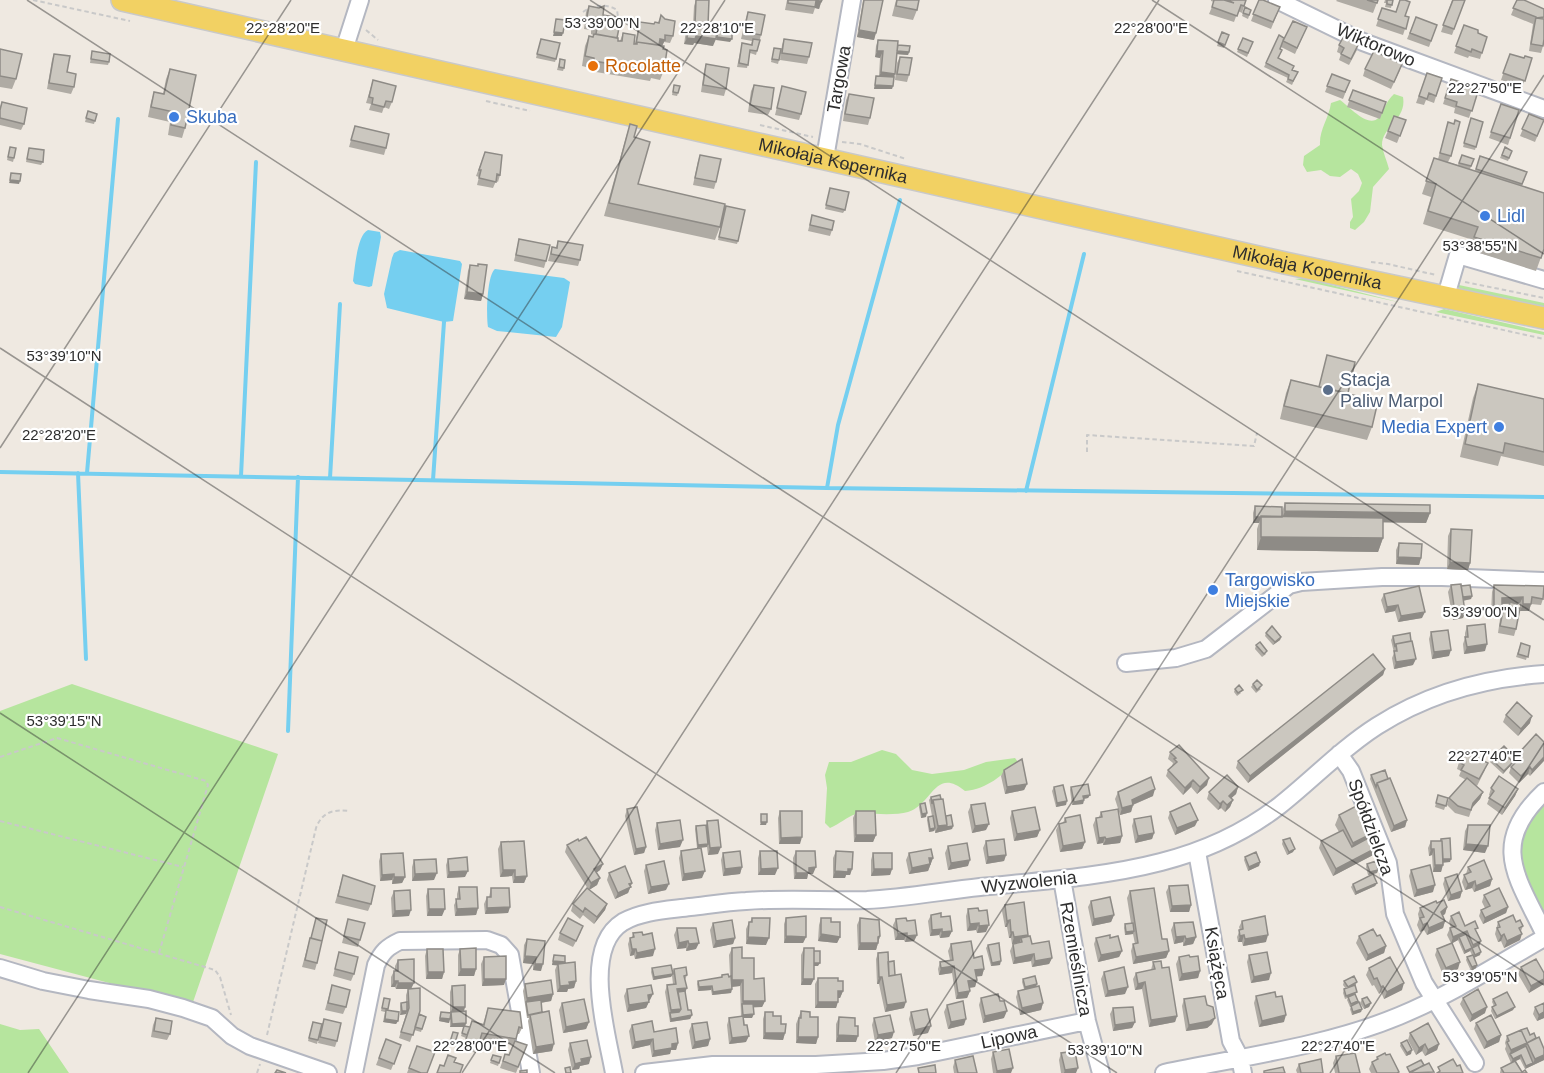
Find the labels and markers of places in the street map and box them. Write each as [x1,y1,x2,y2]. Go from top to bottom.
place label: Rocolatte [605,56,681,76]
marker: Rocolatte [586,59,600,73]
place label: Skuba [186,107,238,127]
marker: Skuba [167,110,181,124]
place label: Lidl [1497,206,1525,226]
marker: Lidl [1478,209,1492,223]
place label: Stacja Paliw Marpol [1340,370,1443,411]
marker: Stacja Paliw Marpol [1321,383,1335,397]
place label: Media Expert [1381,417,1487,437]
marker: Media Expert [1492,420,1506,434]
place label: Targowisko Miejskie [1225,570,1315,611]
marker: Targowisko Miejskie [1206,583,1220,597]

